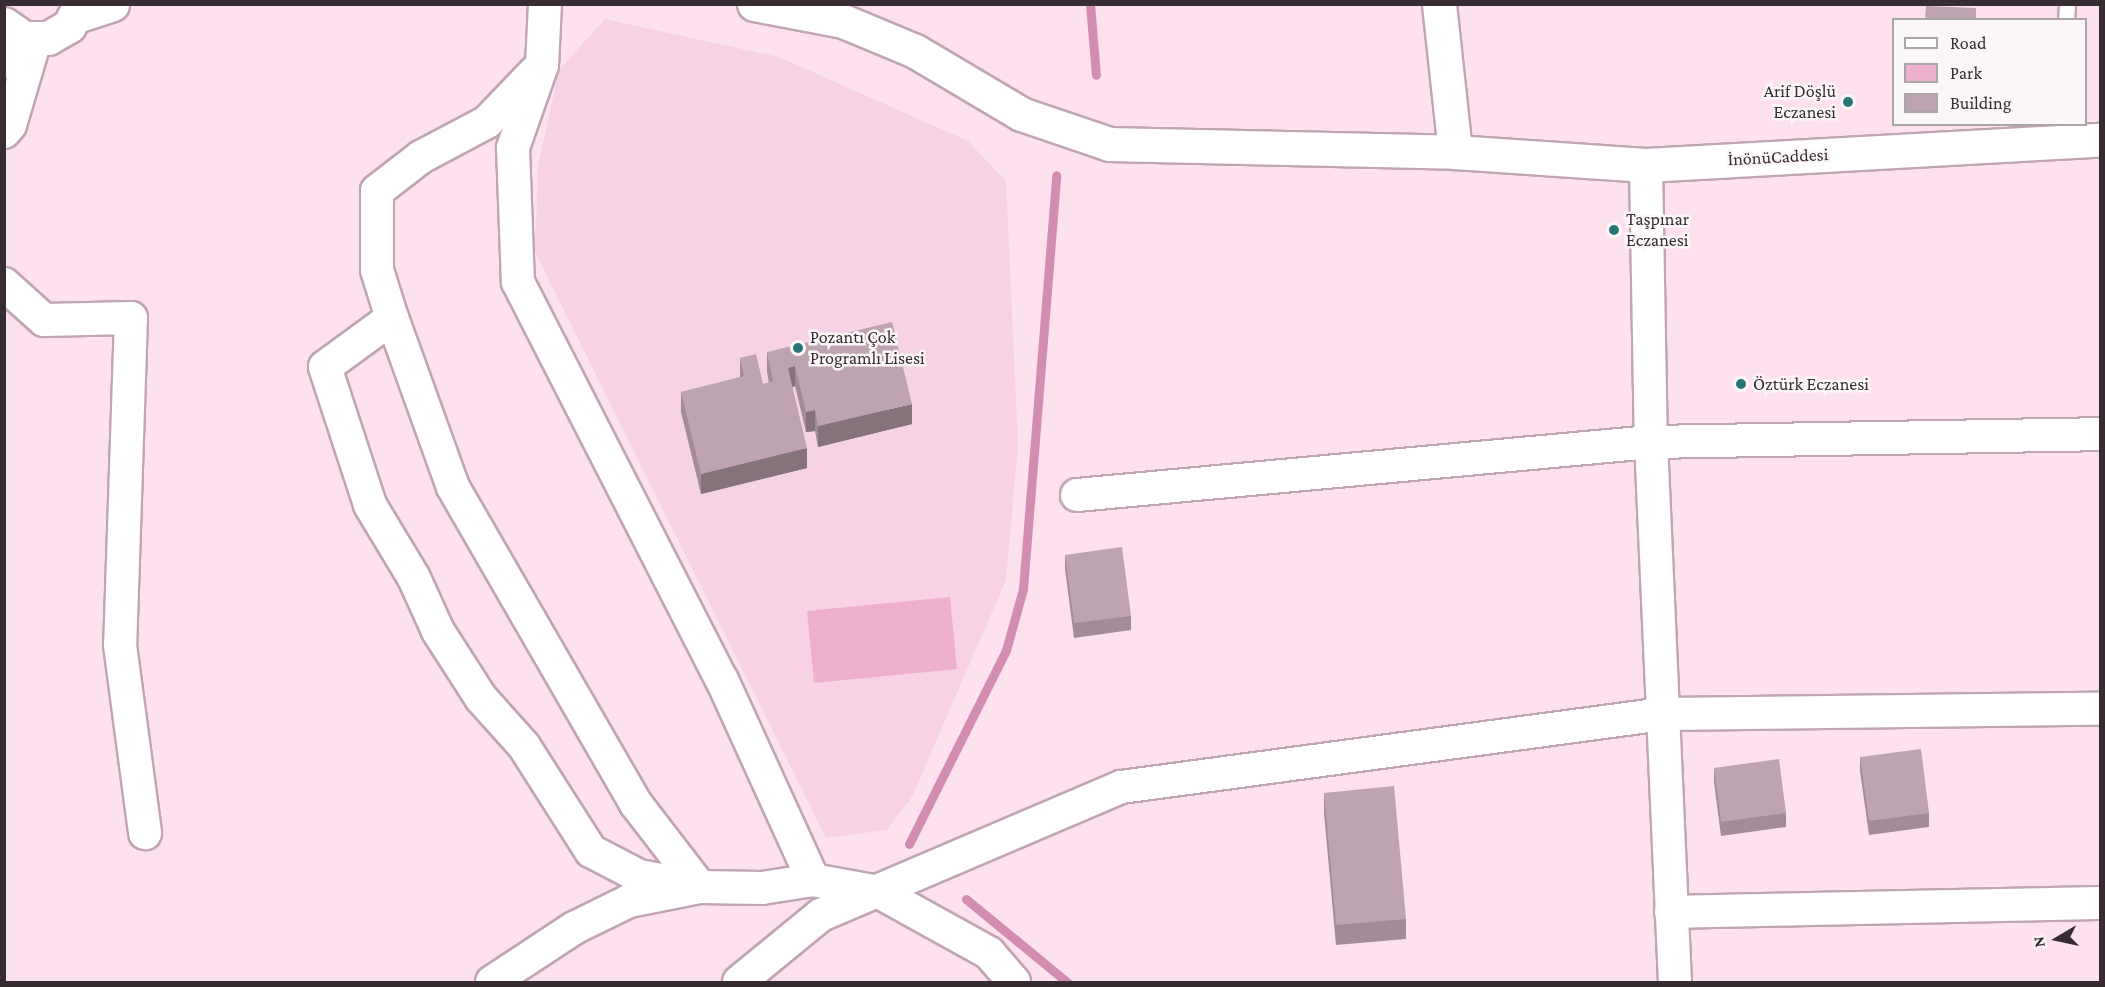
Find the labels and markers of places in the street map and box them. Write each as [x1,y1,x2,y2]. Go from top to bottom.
place label: Arif Döşlü Eczanesi [1764,81,1836,124]
marker: Arif Döşlü Eczanesi [1841,95,1855,109]
place label: Taşpınar Eczanesi [1626,209,1689,252]
marker: Taşpınar Eczanesi [1607,223,1621,237]
place label: Pozantı Çok Programlı Lisesi [810,327,925,370]
marker: Pozantı Çok Programlı Lisesi [791,341,805,355]
place label: Öztürk Eczanesi [1753,373,1869,395]
marker: Öztürk Eczanesi [1734,377,1748,391]

